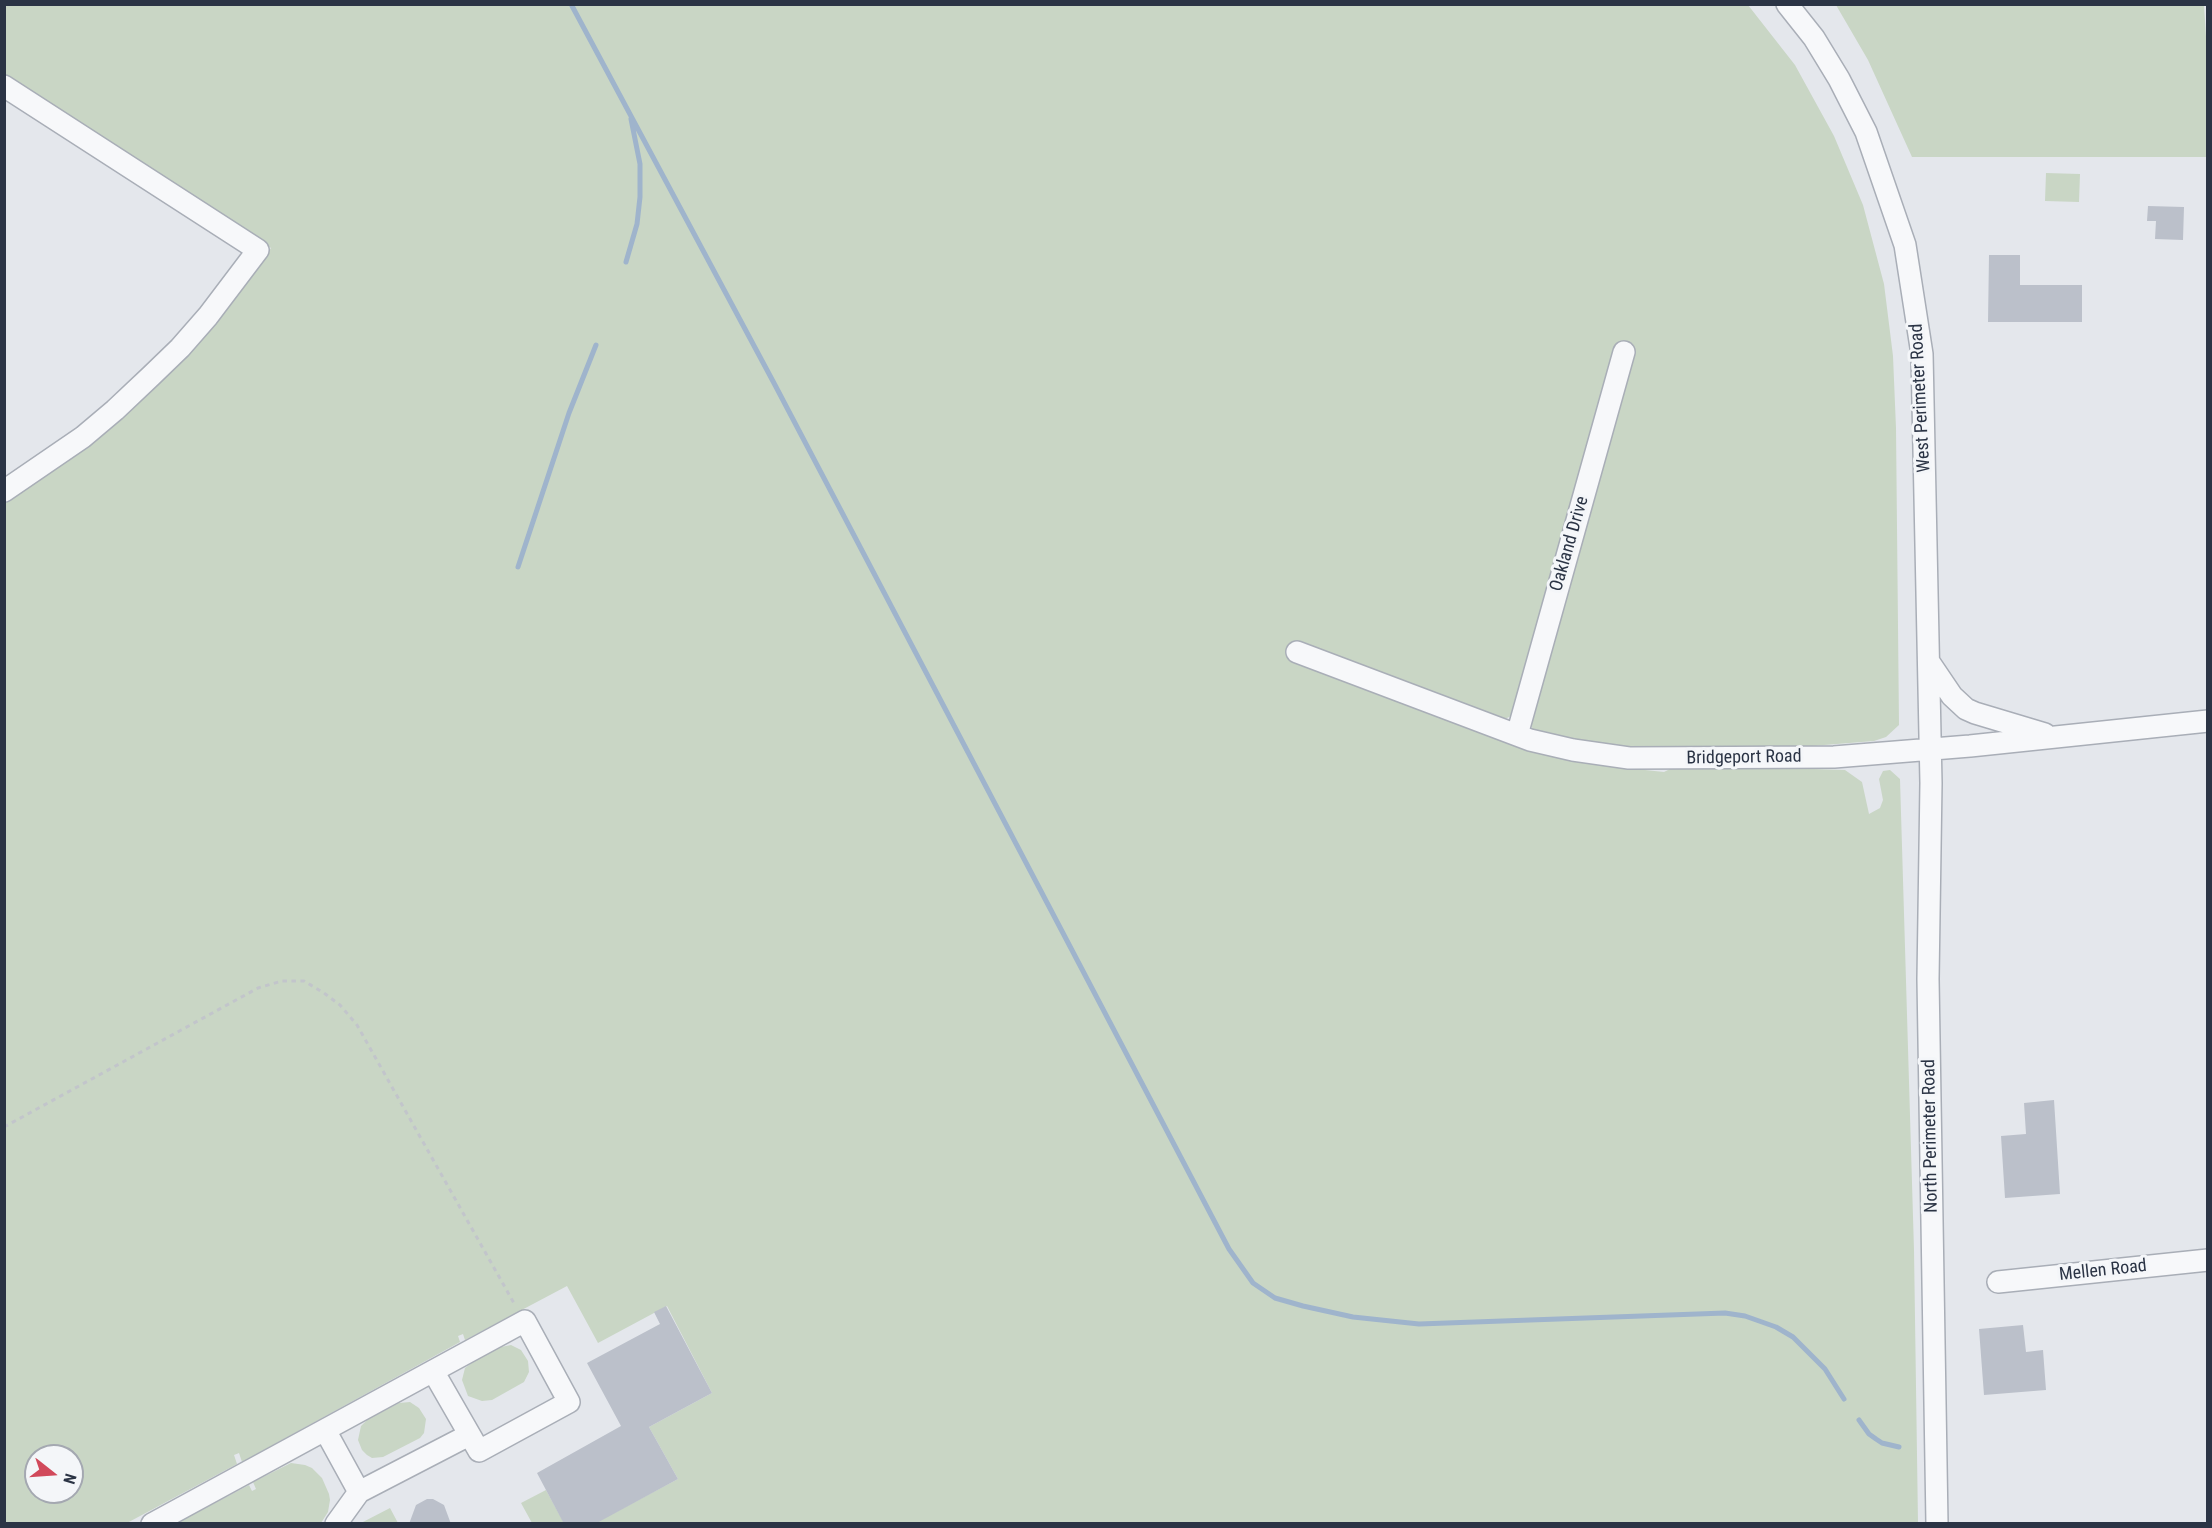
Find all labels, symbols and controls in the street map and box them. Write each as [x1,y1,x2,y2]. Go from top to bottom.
street label: West Perimeter Road [1906,323,1936,473]
street label: Oakland Drive [1546,494,1594,594]
street label: Bridgeport Road [1686,746,1802,770]
street label: North Perimeter Road [1919,1059,1943,1213]
street label: Mellen Road [2058,1256,2148,1286]
north arrow [24,1444,84,1504]
text: N [59,1471,80,1486]

